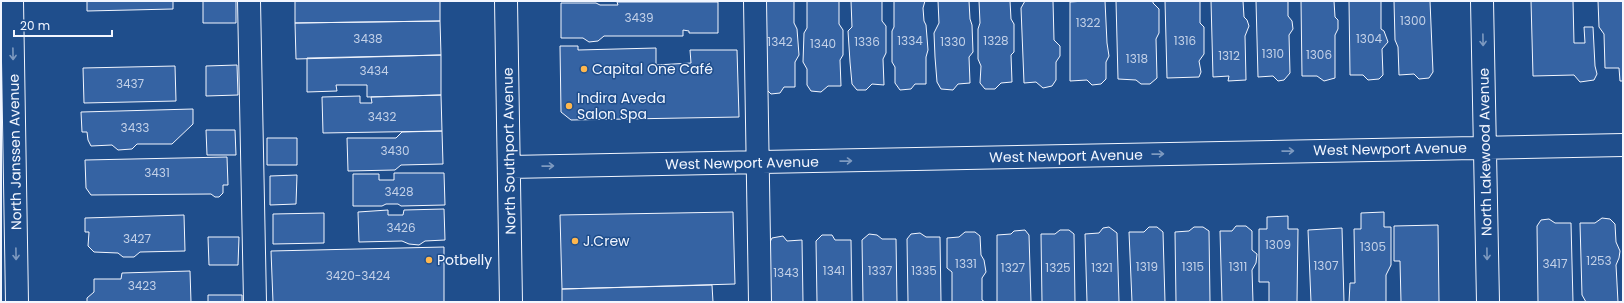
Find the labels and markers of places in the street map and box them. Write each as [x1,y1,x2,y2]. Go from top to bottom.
place label: Capital One Café [592,59,713,79]
marker: Capital One Café [579,64,589,74]
place label: Indira Aveda Salon Spa [577,88,666,124]
marker: Indira Aveda Salon Spa [564,101,574,111]
place label: J.Crew [583,231,630,251]
marker: J.Crew [570,236,580,246]
place label: Potbelly [437,250,492,270]
marker: Potbelly [424,255,434,265]

